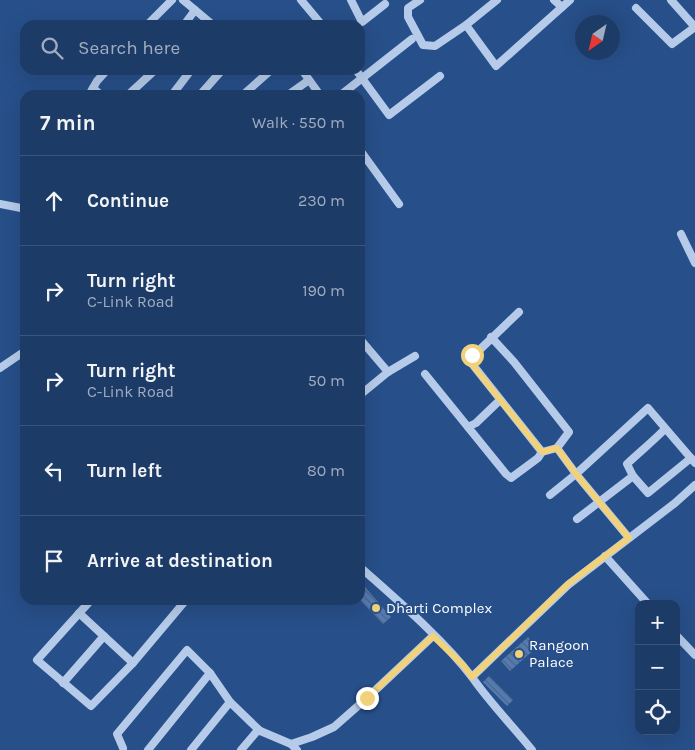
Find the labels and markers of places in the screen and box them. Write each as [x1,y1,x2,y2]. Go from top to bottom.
place label: Dharti Complex [386,599,492,617]
marker: Dharti Complex [370,602,382,614]
place label: Rangoon Palace [529,636,589,671]
marker: Rangoon Palace [513,648,525,660]

